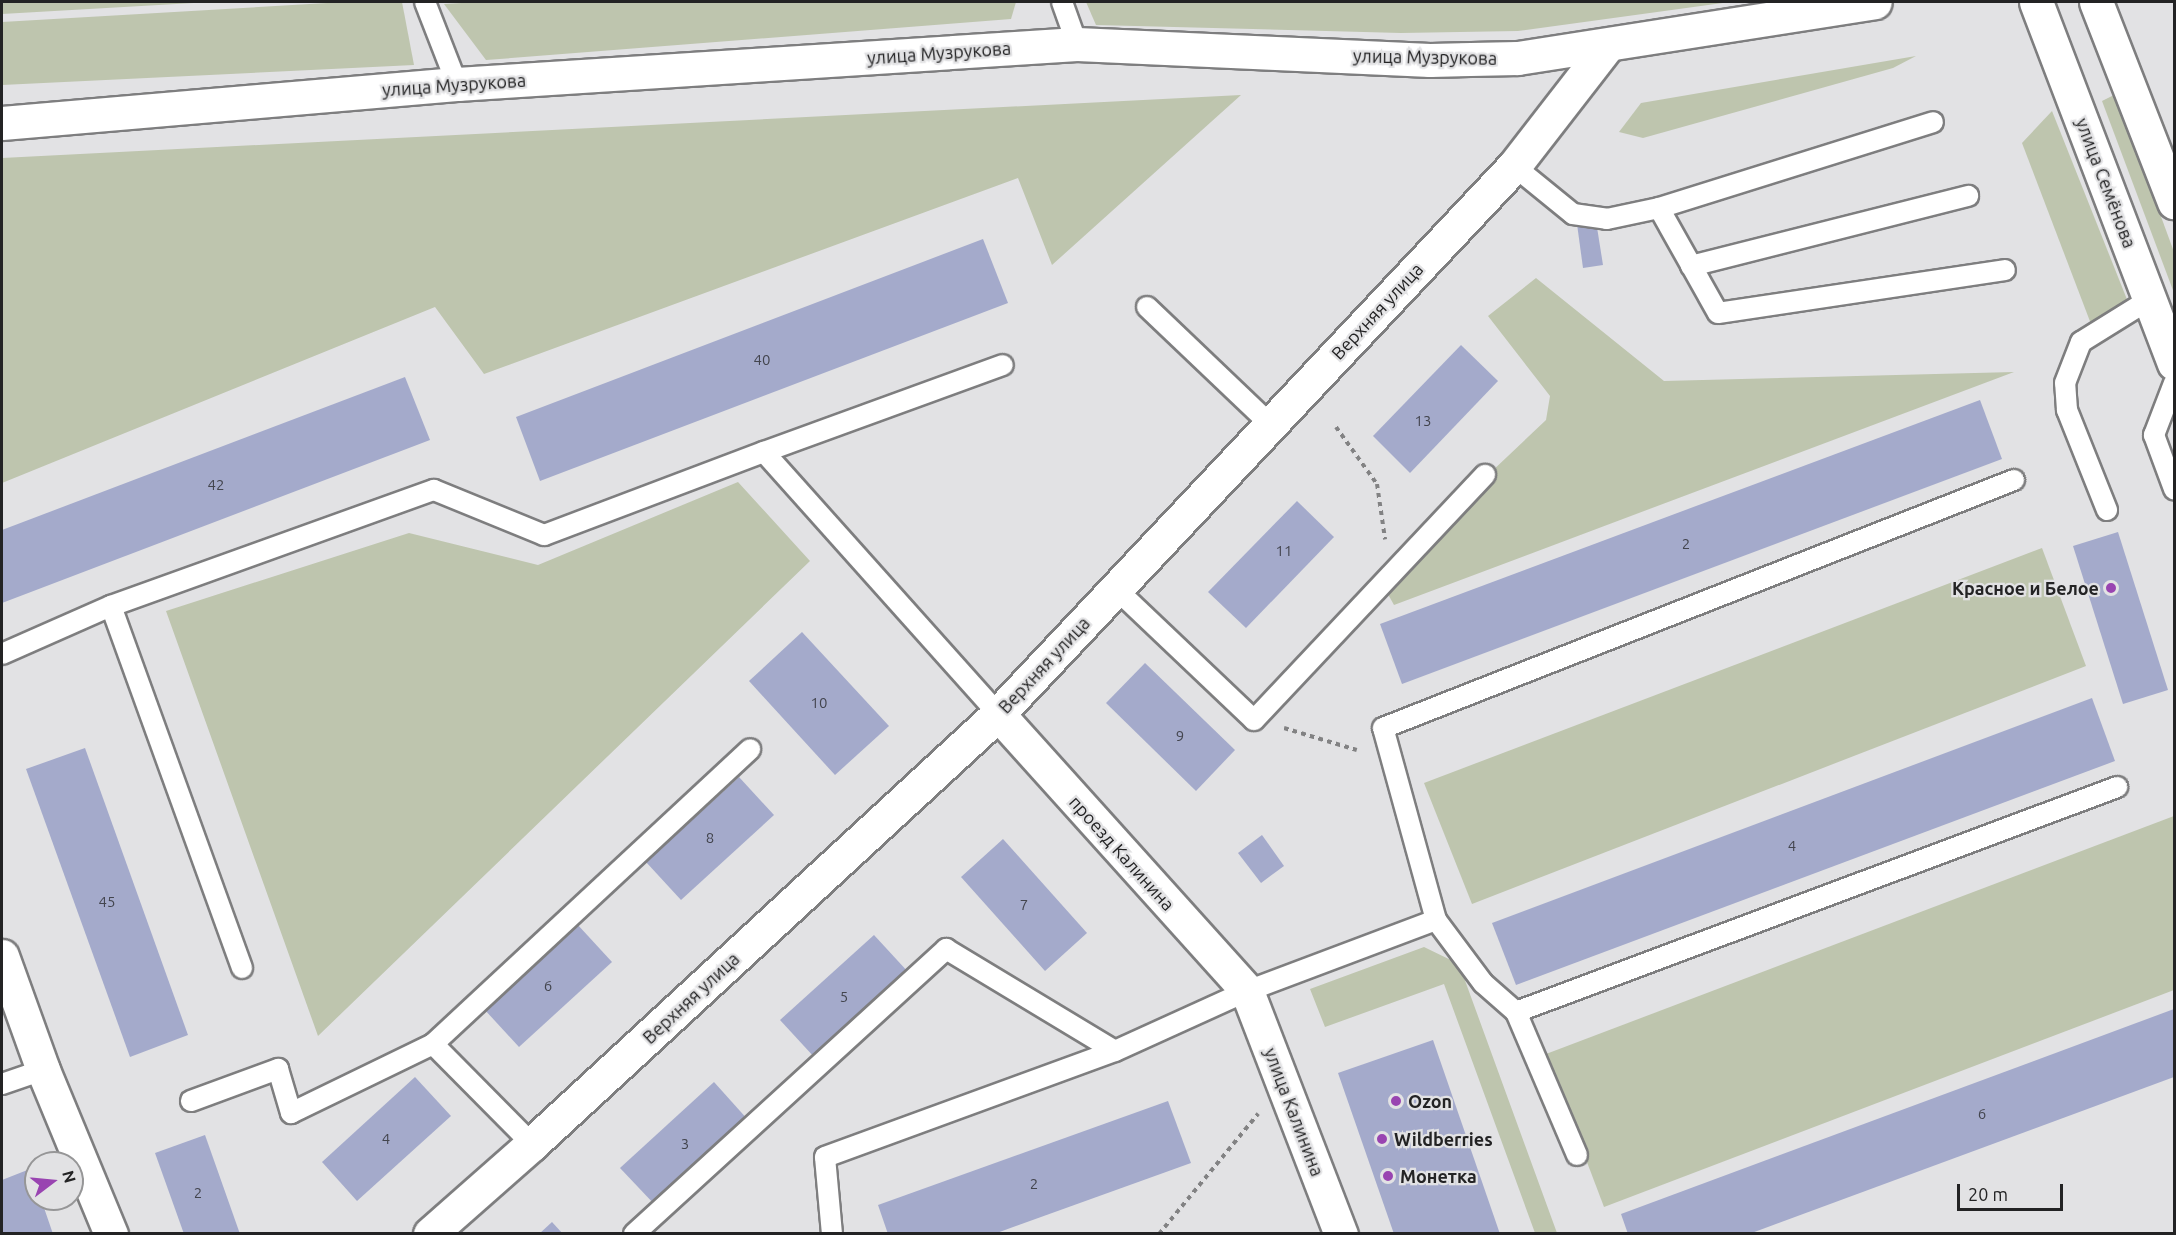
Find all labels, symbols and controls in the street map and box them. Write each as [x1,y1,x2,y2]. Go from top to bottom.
street label: улица Музрукова [866,37,1012,69]
street label: улица Музрукова [1353,45,1497,69]
street label: улица Музрукова [381,69,527,101]
street label: улица Семёнова [2071,115,2141,251]
street label: Верхняя улица [1327,258,1427,364]
house number: 40 [754,351,770,369]
house number: 13 [1415,412,1431,430]
house number: 42 [208,476,224,494]
house number: 2 [1682,535,1690,553]
house number: 11 [1276,542,1292,560]
place label: Красное и Белое [1952,577,2099,599]
marker: Красное и Белое [2104,581,2118,595]
street label: Верхняя улица [994,612,1094,718]
house number: 10 [811,694,827,712]
house number: 9 [1176,727,1184,745]
street label: проезд Калинина [1065,791,1179,915]
house number: 8 [706,829,714,847]
house number: 4 [1788,837,1796,855]
house number: 45 [99,893,115,911]
house number: 7 [1020,896,1028,914]
street label: Верхняя улица [638,948,744,1048]
house number: 6 [544,977,552,995]
house number: 5 [840,988,848,1006]
street label: улица Калинина [1260,1045,1328,1179]
place label: Ozon [1408,1090,1452,1112]
marker: Ozon [1389,1094,1403,1108]
house number: 6 [1978,1105,1986,1123]
place label: Wildberries [1394,1128,1493,1150]
house number: 4 [382,1130,390,1148]
marker: Wildberries [1375,1132,1389,1146]
house number: 3 [681,1135,689,1153]
north arrow [24,1151,84,1211]
place label: Монетка [1400,1165,1477,1187]
text: N [59,1168,80,1185]
marker: Монетка [1381,1169,1395,1183]
scale bar [1960,1172,2066,1210]
house number: 2 [1030,1175,1038,1193]
house number: 2 [194,1184,202,1202]
text: 20 m [1968,1184,2008,1204]

